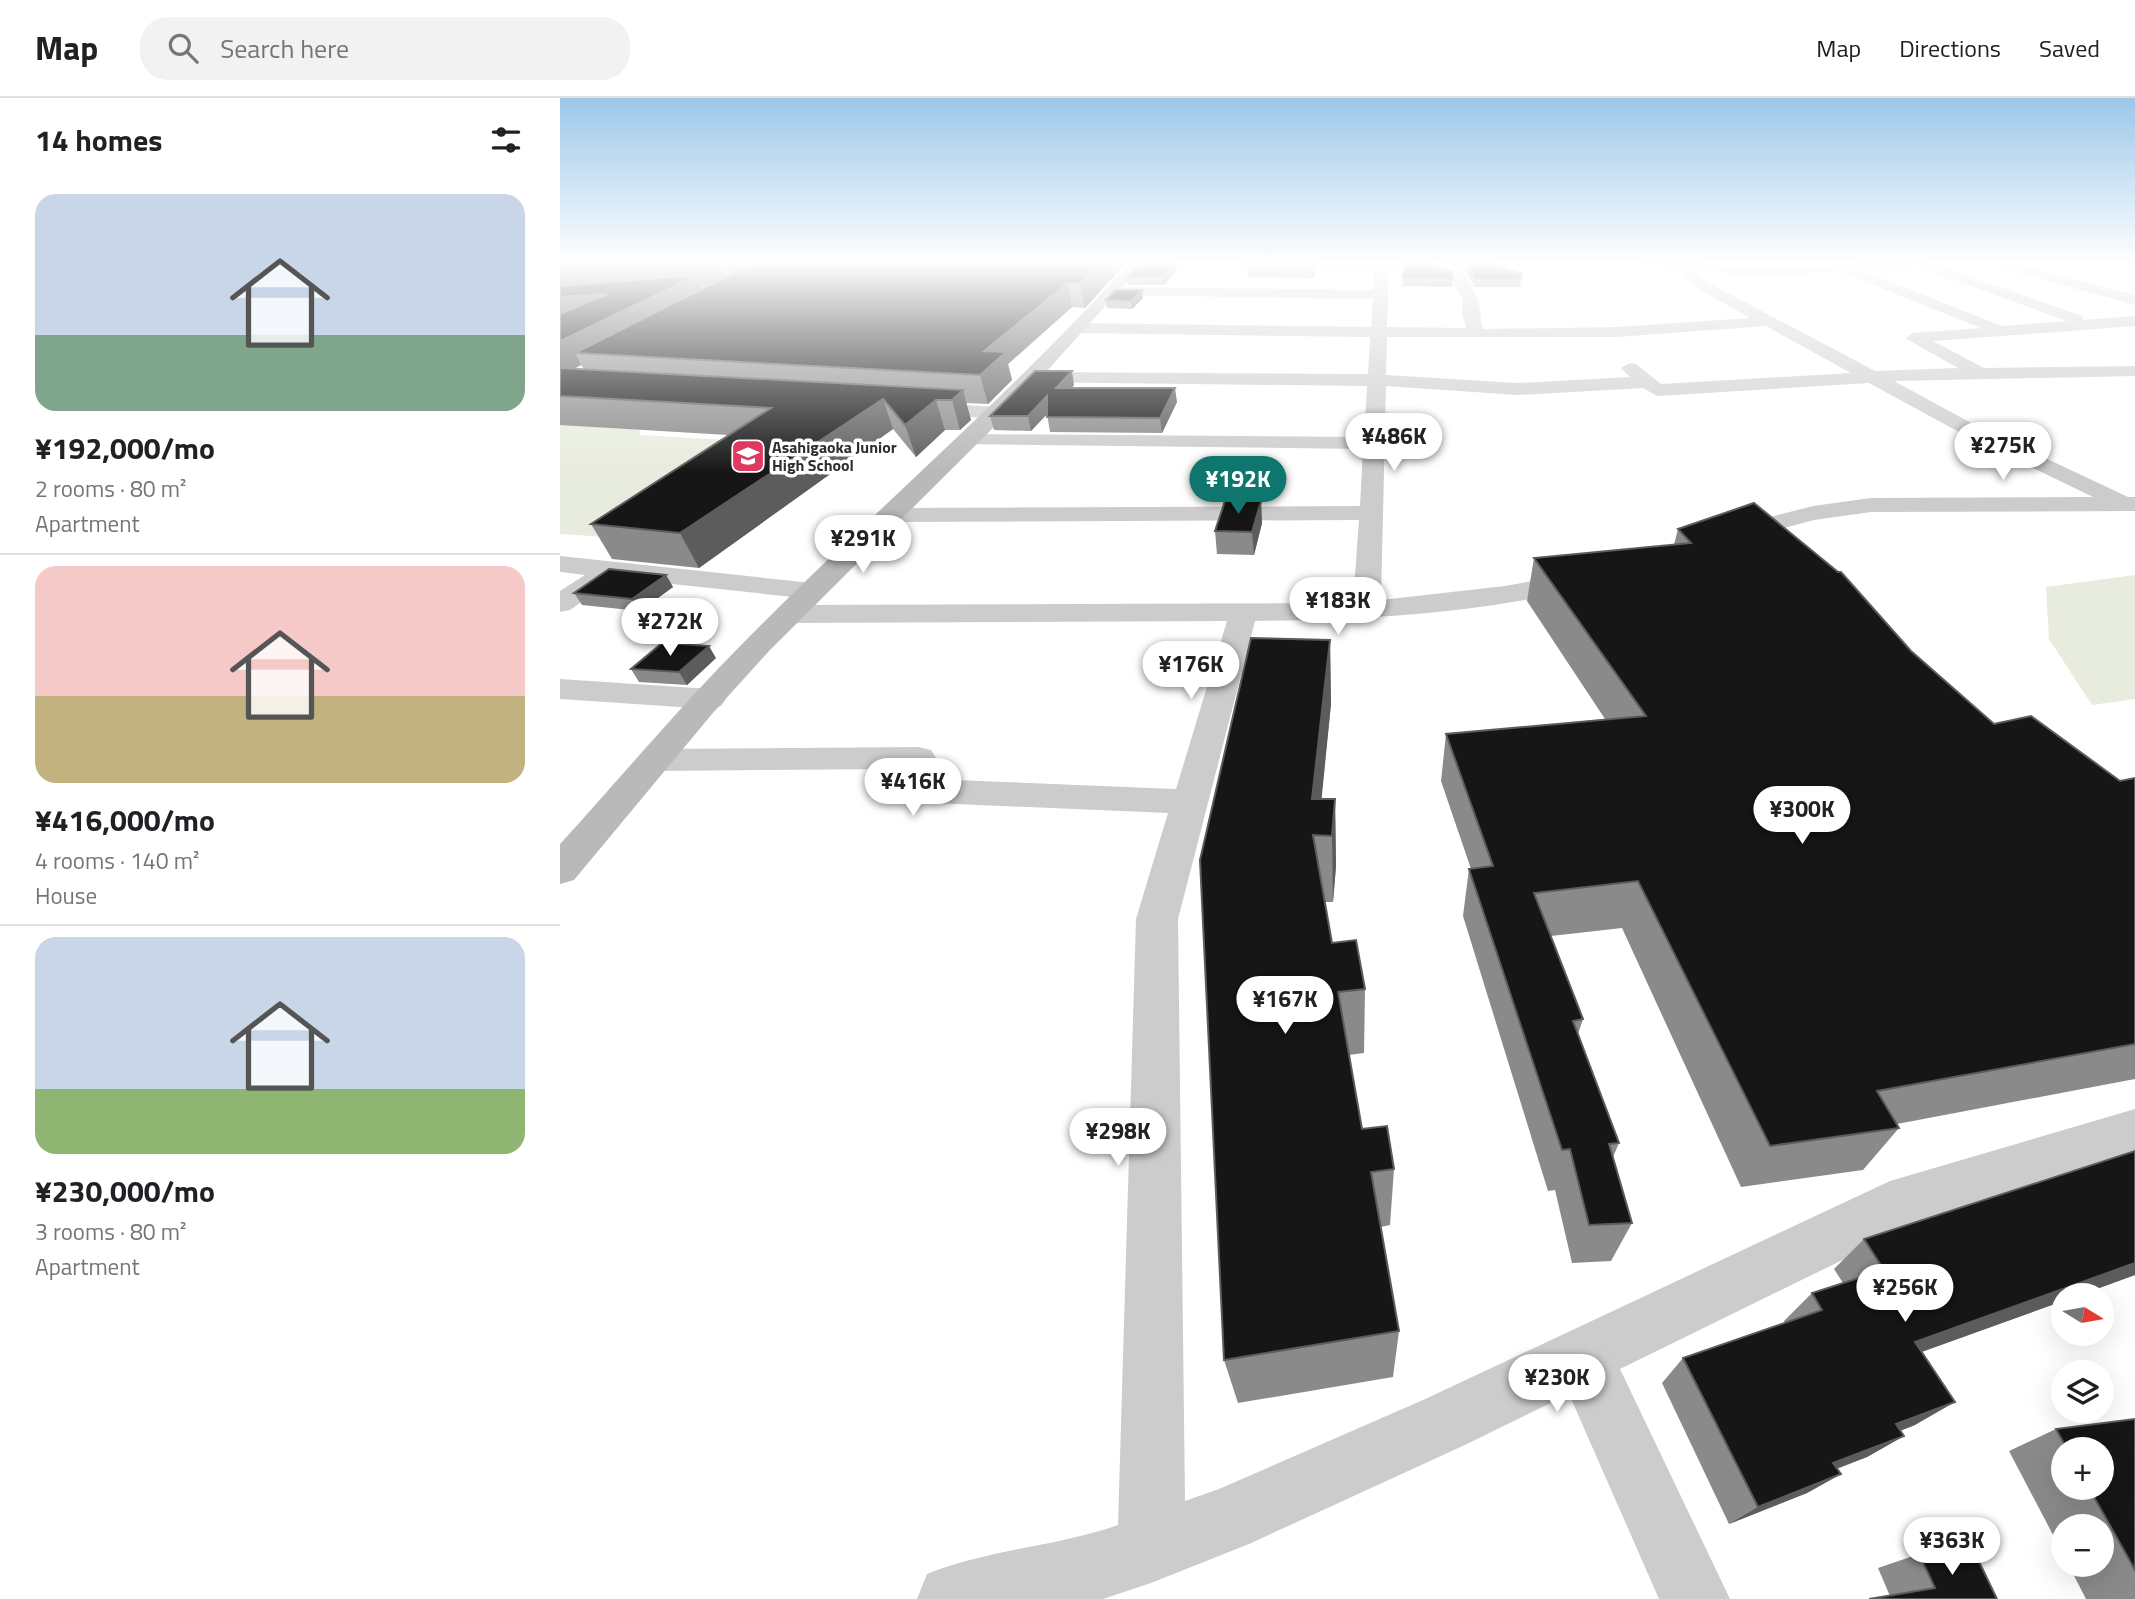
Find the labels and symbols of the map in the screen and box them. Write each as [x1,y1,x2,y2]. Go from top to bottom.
pin: ¥486K [1345,414,1443,473]
pin: ¥275K [1954,422,2052,482]
place label: Asahigaoka Junior High School [772,435,897,477]
school or university icon: Asahigaoka Junior High School [729,437,767,475]
pin: ¥192K [1189,456,1287,516]
pin: ¥291K [814,516,912,575]
pin: ¥183K [1289,578,1387,637]
pin: ¥272K [621,598,719,658]
pin: ¥176K [1142,642,1240,701]
pin: ¥416K [864,758,962,818]
pin: ¥300K [1753,786,1851,846]
pin: ¥167K [1236,976,1334,1036]
pin: ¥298K [1069,1108,1167,1168]
pin: ¥256K [1856,1264,1954,1324]
north arrow [2051,1283,2114,1346]
pin: ¥230K [1508,1354,1606,1414]
pin: ¥363K [1903,1518,2001,1577]

